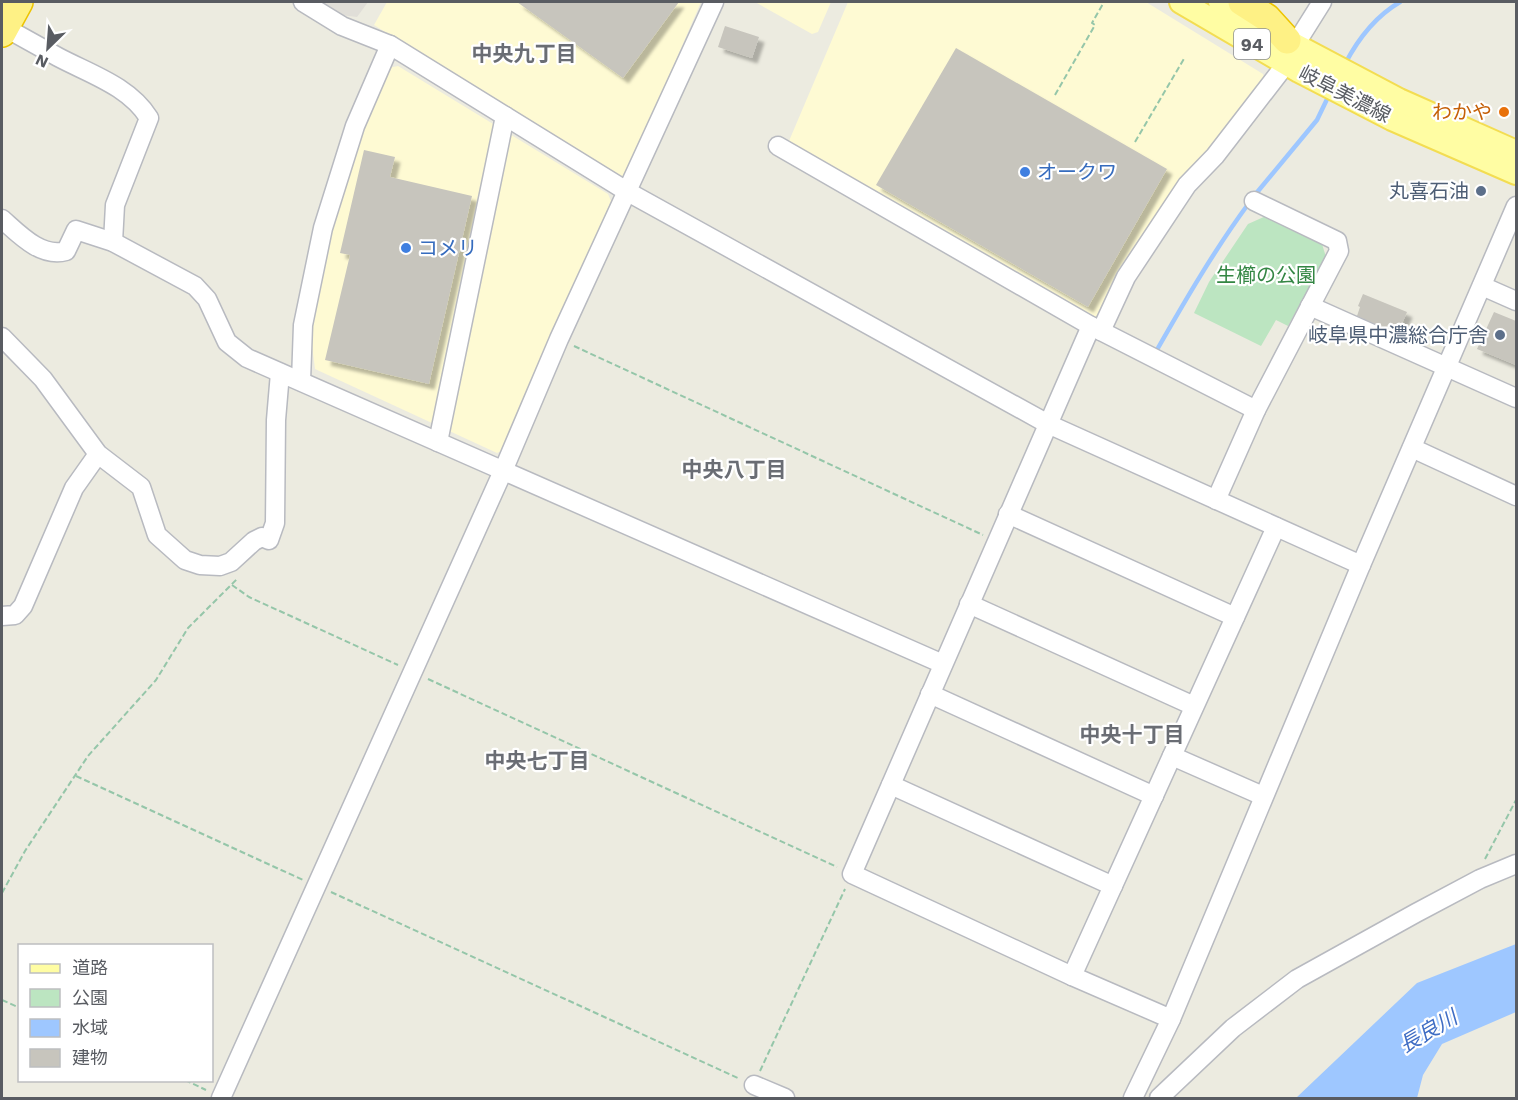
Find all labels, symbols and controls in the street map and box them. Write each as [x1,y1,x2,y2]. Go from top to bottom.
north arrow [18,18,78,78]
road number: 94 [1234,29,1270,59]
district label: 中央九丁目 [472,41,577,66]
text: N [32,50,51,72]
street label: 岐阜美濃線 [1295,61,1395,127]
place label: わかや [1432,100,1492,124]
marker: わかや [1497,105,1511,119]
place label: オークワ [1037,160,1117,184]
marker: オークワ [1018,165,1032,179]
place label: 丸喜石油 [1389,179,1469,203]
marker: 丸喜石油 [1474,184,1488,198]
place label: コメリ [418,236,478,260]
marker: コメリ [399,241,413,255]
park label: 生櫛の公園 [1216,263,1316,287]
place label: 岐阜県中濃総合庁舎 [1308,323,1488,347]
marker: 岐阜県中濃総合庁舎 [1493,328,1507,342]
district label: 中央八丁目 [682,457,787,482]
district label: 中央十丁目 [1080,722,1185,747]
district label: 中央七丁目 [485,748,590,773]
legend [18,944,213,1082]
text: 道路 [72,957,108,978]
text: 公園 [72,987,108,1008]
water label: 長良川 [1394,1003,1463,1058]
text: 水域 [72,1017,108,1038]
text: 建物 [72,1047,108,1068]

